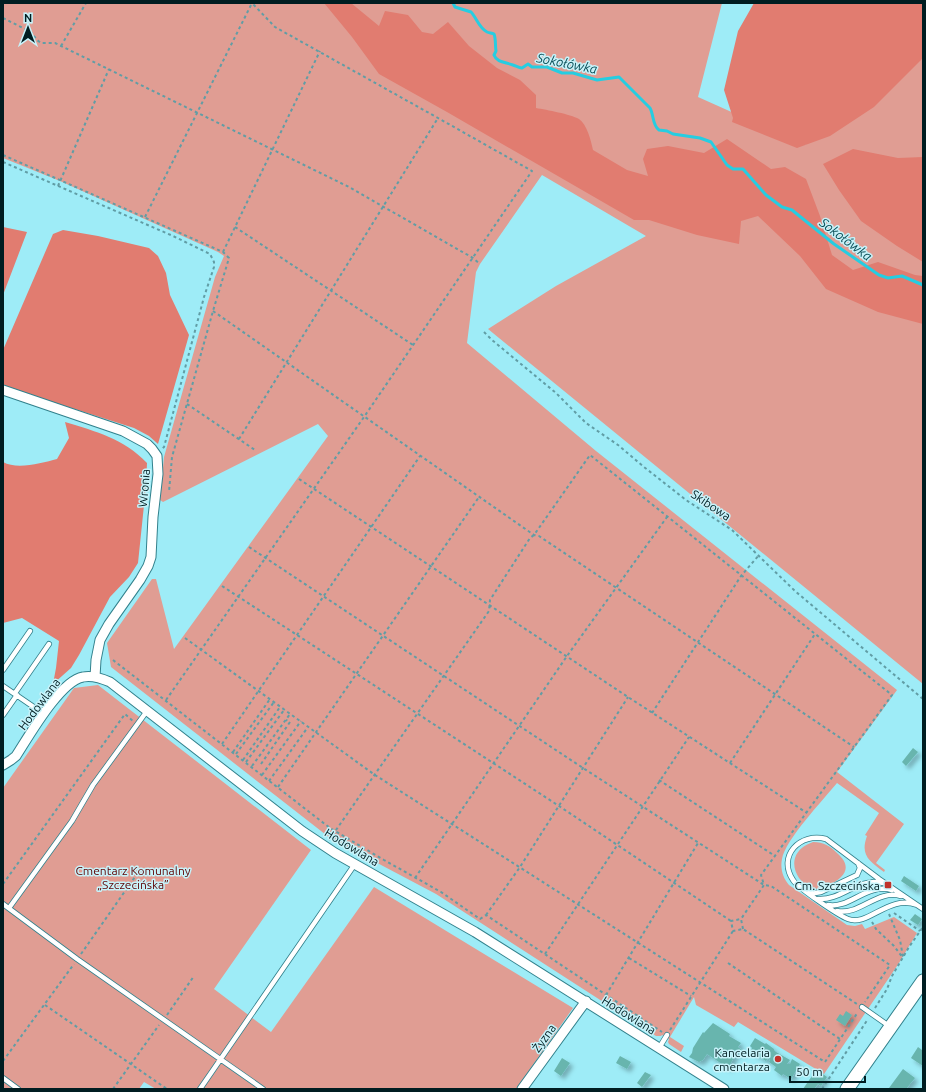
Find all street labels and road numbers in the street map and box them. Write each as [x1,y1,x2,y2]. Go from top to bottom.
street label: Wronia [136,468,152,508]
street label: Skibowa [689,487,733,523]
street label: Hodowlana [15,676,63,732]
street label: Hodowlana [322,826,382,868]
street label: Hodowlana [600,993,658,1037]
street label: Żyzna [530,1022,558,1054]

